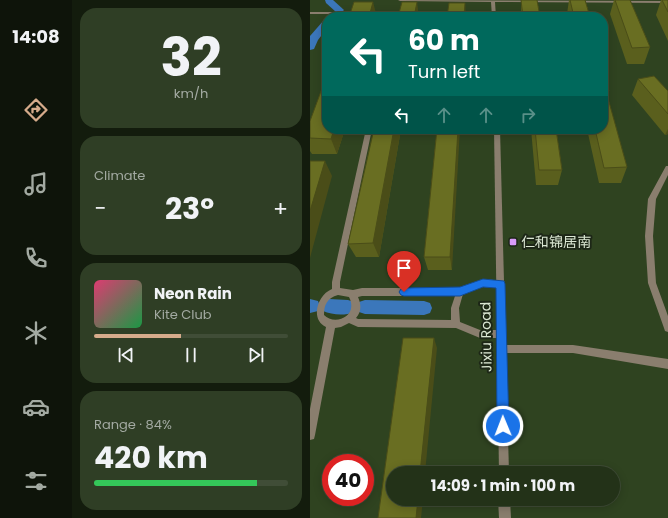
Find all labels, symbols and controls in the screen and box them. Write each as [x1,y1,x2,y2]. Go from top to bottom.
text: 32 [160,21,222,94]
text: 60 m [408,21,480,60]
text: 14:08 [12,24,60,49]
icon: left [342,28,394,80]
text: Turn left [408,59,480,84]
text: km/h [174,84,208,103]
icon: directions [22,96,50,124]
icon: left [391,104,413,126]
icon: ahead [433,104,455,126]
icon: ahead [475,104,497,126]
icon: right [517,104,539,126]
text: Climate [94,166,145,185]
icon: music [22,170,50,198]
text: 23° [165,187,214,230]
text: − [94,193,106,224]
text: + [273,193,288,224]
place label: 仁和锦居南 [521,232,591,252]
marker: 仁和锦居南 [508,237,518,247]
icon: phone [22,244,50,272]
pin [387,251,421,292]
icon: arrive [393,257,415,279]
text: Neon Rain [154,283,232,304]
street label: Jixiu Road [475,302,497,372]
text: Kite Club [154,305,212,324]
icon: climate [22,319,50,347]
icon: previous [115,344,137,366]
icon: pause [180,344,202,366]
icon: next [245,344,267,366]
icon: car [22,393,50,421]
position arrow [482,405,524,447]
text: Range · 84% [94,415,172,434]
text: 420 km [94,436,208,479]
speed limit sign: 40 [322,454,374,506]
icon: filters [22,467,50,495]
text: 14:09 · 1 min · 100 m [431,475,575,496]

